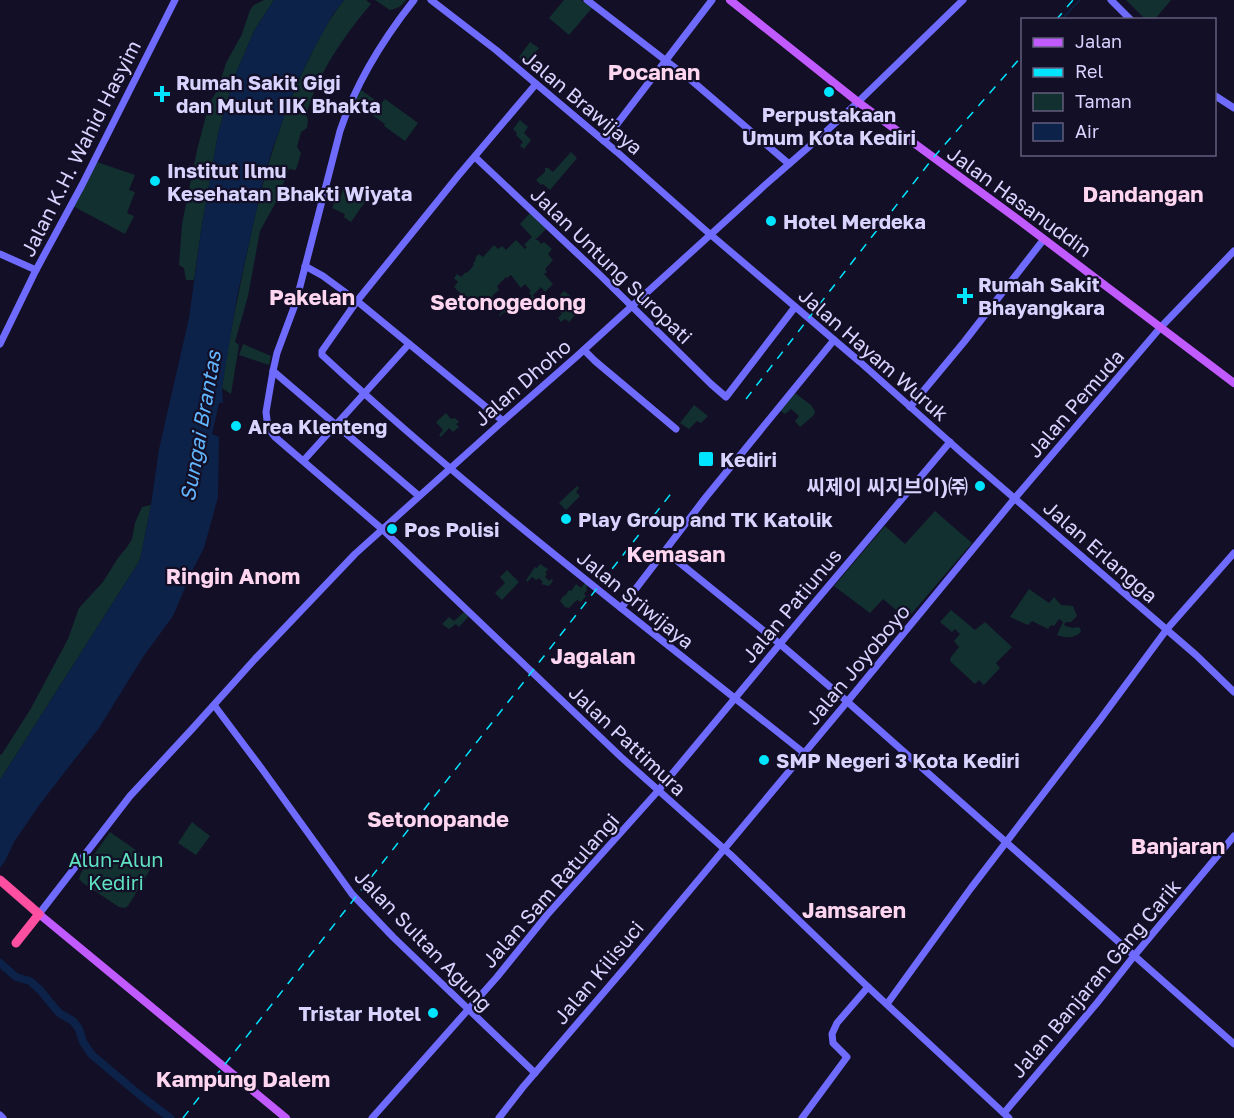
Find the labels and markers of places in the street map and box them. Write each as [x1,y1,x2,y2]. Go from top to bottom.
place label: Rumah Sakit Gigi dan Mulut IIK Bhakta [176,70,381,117]
marker: Rumah Sakit Gigi dan Mulut IIK Bhakta [153,85,171,103]
marker: Perpustakaan Umum Kota Kediri [822,85,836,99]
place label: Perpustakaan Umum Kota Kediri [742,102,916,149]
place label: Institut Ilmu Kesehatan Bhakti Wiyata [167,158,412,205]
marker: Institut Ilmu Kesehatan Bhakti Wiyata [148,174,162,188]
place label: Hotel Merdeka [783,209,926,233]
marker: Hotel Merdeka [764,214,778,228]
place label: Rumah Sakit Bhayangkara [978,272,1105,319]
marker: Rumah Sakit Bhayangkara [956,287,974,305]
place label: Area Klenteng [248,414,387,438]
marker: Area Klenteng [229,419,243,433]
place label: Kediri [720,447,777,471]
marker: Kediri [697,450,715,468]
place label: 씨제이 씨지브이)㈜ [807,474,968,498]
marker: 씨제이 씨지브이)㈜ [973,479,987,493]
place label: Play Group and TK Katolik [578,507,833,531]
marker: Play Group and TK Katolik [559,512,573,526]
place label: Pos Polisi [404,517,500,541]
marker: Pos Polisi [385,522,399,536]
place label: SMP Negeri 3 Kota Kediri [776,748,1020,772]
marker: SMP Negeri 3 Kota Kediri [757,753,771,767]
place label: Tristar Hotel [298,1001,421,1025]
marker: Tristar Hotel [426,1006,440,1020]

